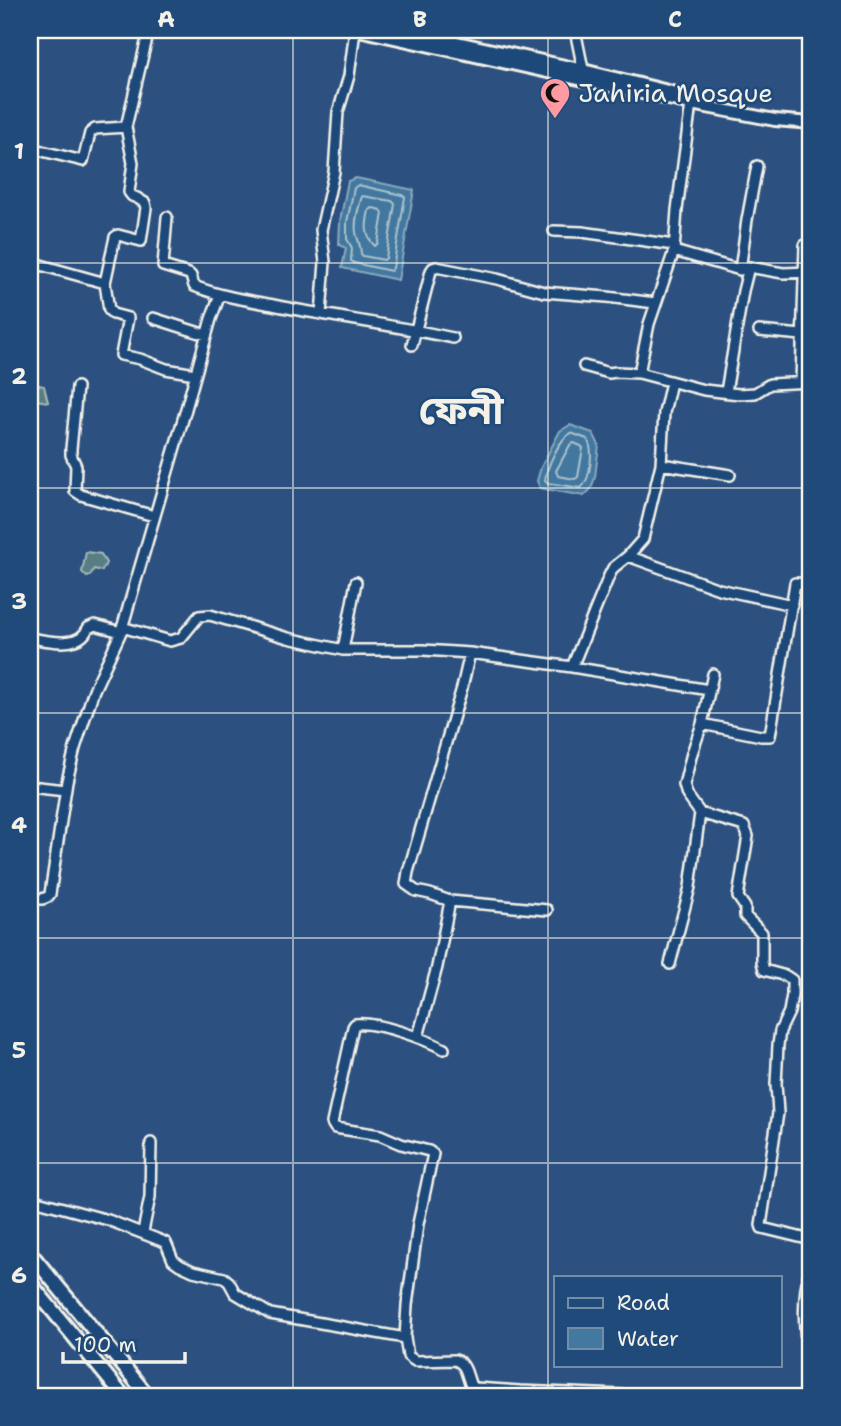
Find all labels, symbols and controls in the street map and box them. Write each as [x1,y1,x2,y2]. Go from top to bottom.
text: A [157,4,175,34]
text: B [413,4,427,34]
text: C [668,4,682,34]
place label: Jahiria Mosque [578,75,773,110]
mosque icon: Jahiria Mosque [538,76,572,120]
text: 1 [14,136,24,166]
text: 2 [11,361,27,391]
district label: ফেনী [418,383,504,437]
text: 3 [11,586,27,616]
text: 4 [11,810,27,840]
text: 5 [12,1035,26,1065]
text: 6 [11,1260,27,1290]
legend [554,1276,782,1366]
text: Road [617,1289,670,1317]
scale bar [63,1321,186,1365]
text: Water [617,1325,679,1353]
text: 100 m [74,1331,137,1359]

